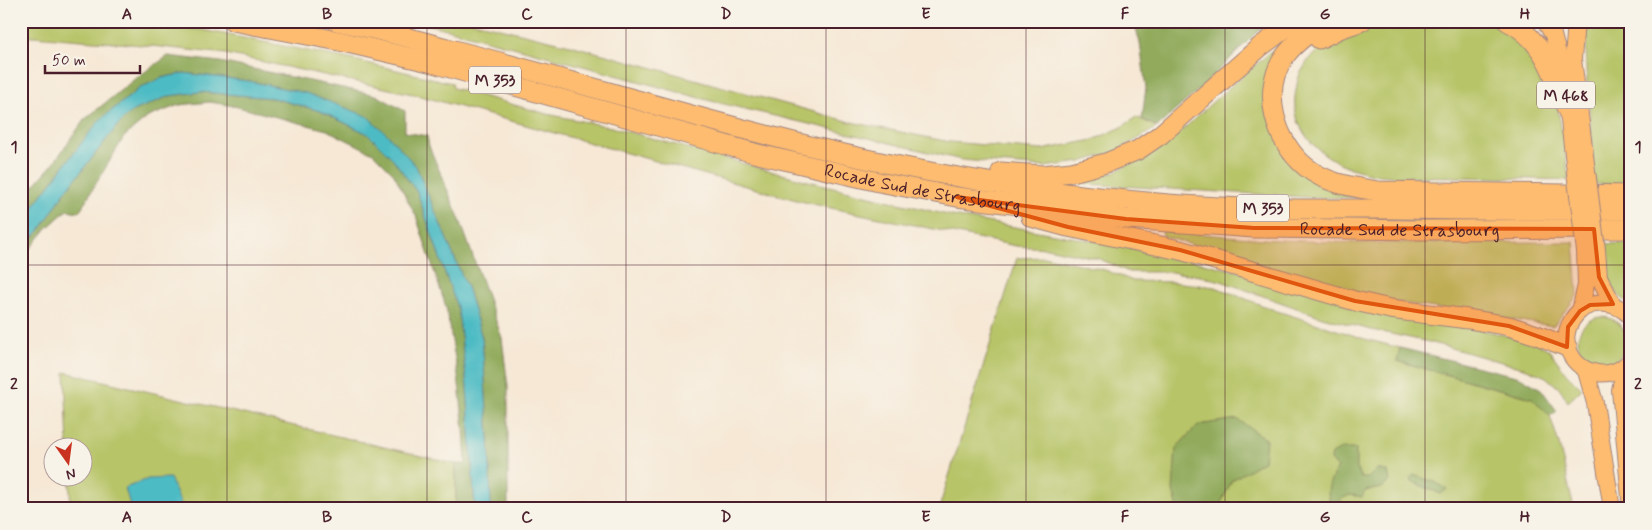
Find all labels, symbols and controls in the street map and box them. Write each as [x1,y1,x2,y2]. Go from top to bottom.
text: A [122,4,132,25]
text: B [322,4,332,25]
text: C [521,4,533,25]
text: D [720,4,732,25]
text: E [921,4,931,25]
text: F [1121,4,1130,25]
text: G [1320,4,1331,25]
text: H [1520,4,1531,25]
scale bar [45,42,140,74]
text: 50 m [52,51,86,71]
road number: M 353 [469,66,521,94]
road number: M 468 [1537,82,1595,108]
text: 1 [10,137,18,158]
text: 1 [1634,137,1642,158]
street label: Rocade Sud de Strasbourg [822,159,1022,218]
road number: M 353 [1237,194,1289,222]
street label: Rocade Sud de Strasbourg [1300,218,1500,243]
text: 2 [10,374,18,395]
text: 2 [1634,374,1642,395]
north arrow [42,438,92,488]
text: N [64,464,78,484]
text: A [122,507,132,528]
text: B [322,507,332,528]
text: C [521,507,533,528]
text: D [720,507,732,528]
text: E [921,507,931,528]
text: F [1121,507,1130,528]
text: G [1320,507,1331,528]
text: H [1520,507,1531,528]

